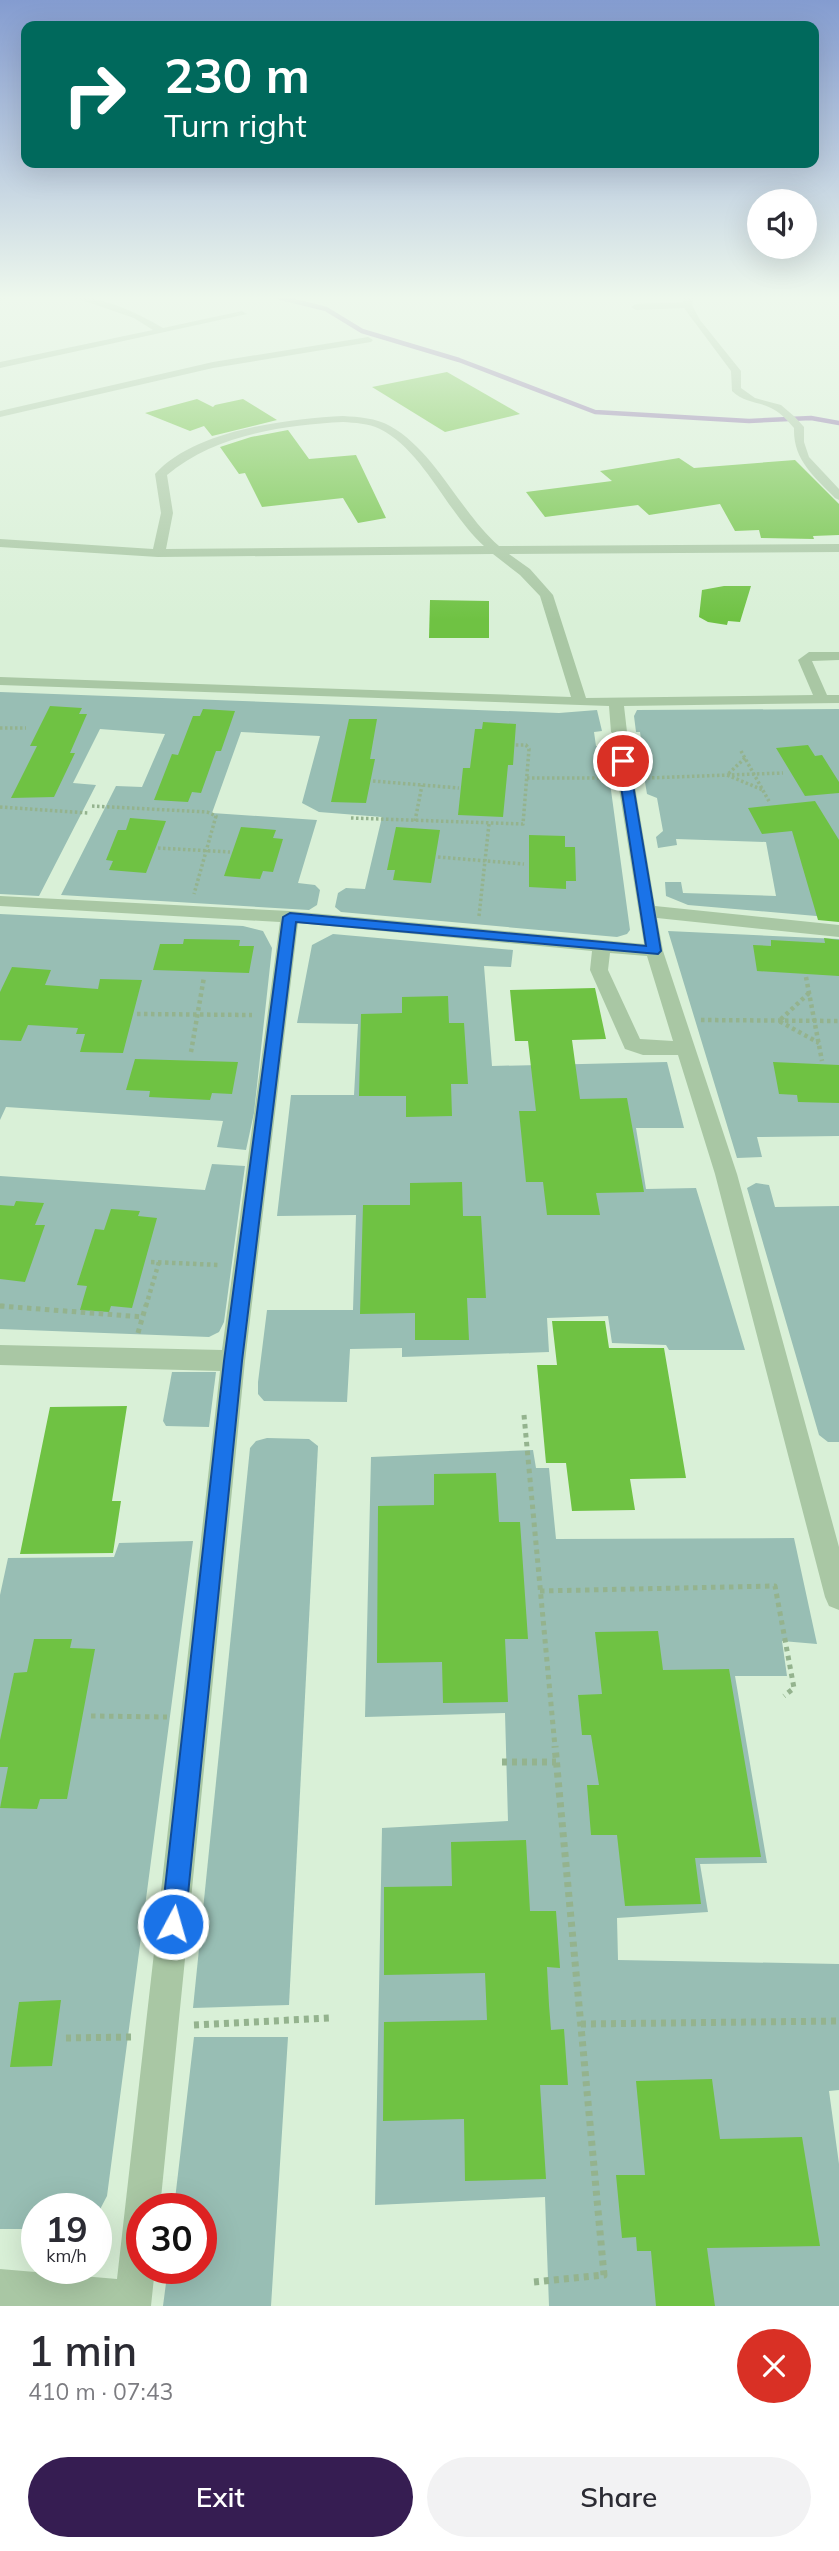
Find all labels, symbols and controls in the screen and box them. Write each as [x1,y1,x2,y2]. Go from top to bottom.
text: 230 m [164,44,310,105]
icon: right [49,49,140,140]
text: Turn right [164,105,307,145]
map controls [747,189,817,259]
button: sound [747,189,817,259]
pin [593,731,653,791]
icon: arrive [604,742,642,780]
position arrow [136,1887,210,1961]
speed limit sign: 30 [126,2193,217,2284]
text: 19 [45,2207,88,2251]
text: km/h [46,2244,87,2267]
text: 1 min [28,2324,137,2377]
button: close [737,2329,811,2403]
text: 410 m · 07:43 [28,2377,173,2406]
button: Exit [28,2457,413,2537]
button: Share [427,2457,811,2537]

